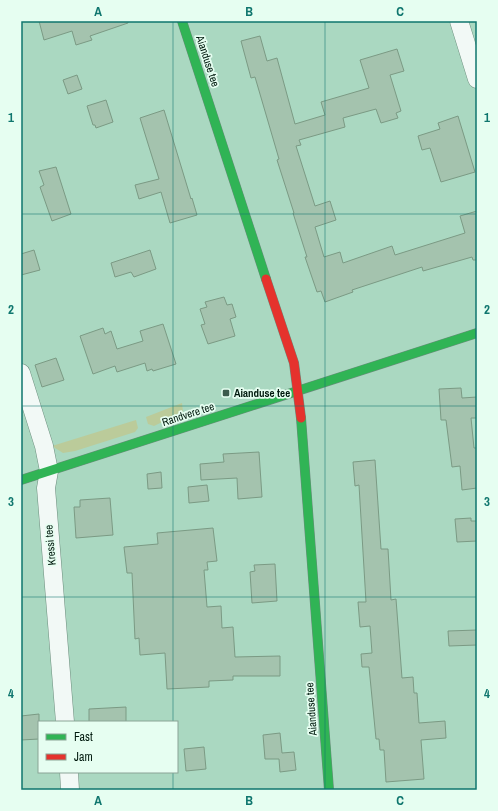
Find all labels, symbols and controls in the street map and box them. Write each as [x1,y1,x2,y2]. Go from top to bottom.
text: A [94,3,102,20]
text: B [245,3,253,20]
text: C [396,3,404,20]
street label: Aianduse tee [193,33,223,88]
text: 1 [8,109,14,126]
text: 1 [484,109,490,126]
text: 2 [8,301,14,318]
text: 2 [484,301,490,318]
place label: Aianduse tee [234,386,290,400]
marker: Aianduse tee [221,388,231,398]
street label: Randvere tee [160,399,216,429]
text: 3 [8,493,14,510]
text: 3 [484,493,490,510]
street label: Kressi tee [41,524,59,566]
street label: Aianduse tee [302,682,320,737]
text: 4 [8,685,14,702]
text: 4 [484,685,490,702]
legend [38,721,178,773]
text: Fast [74,729,93,745]
text: Jam [74,749,93,765]
text: A [94,792,102,809]
text: B [245,792,253,809]
text: C [396,792,404,809]

